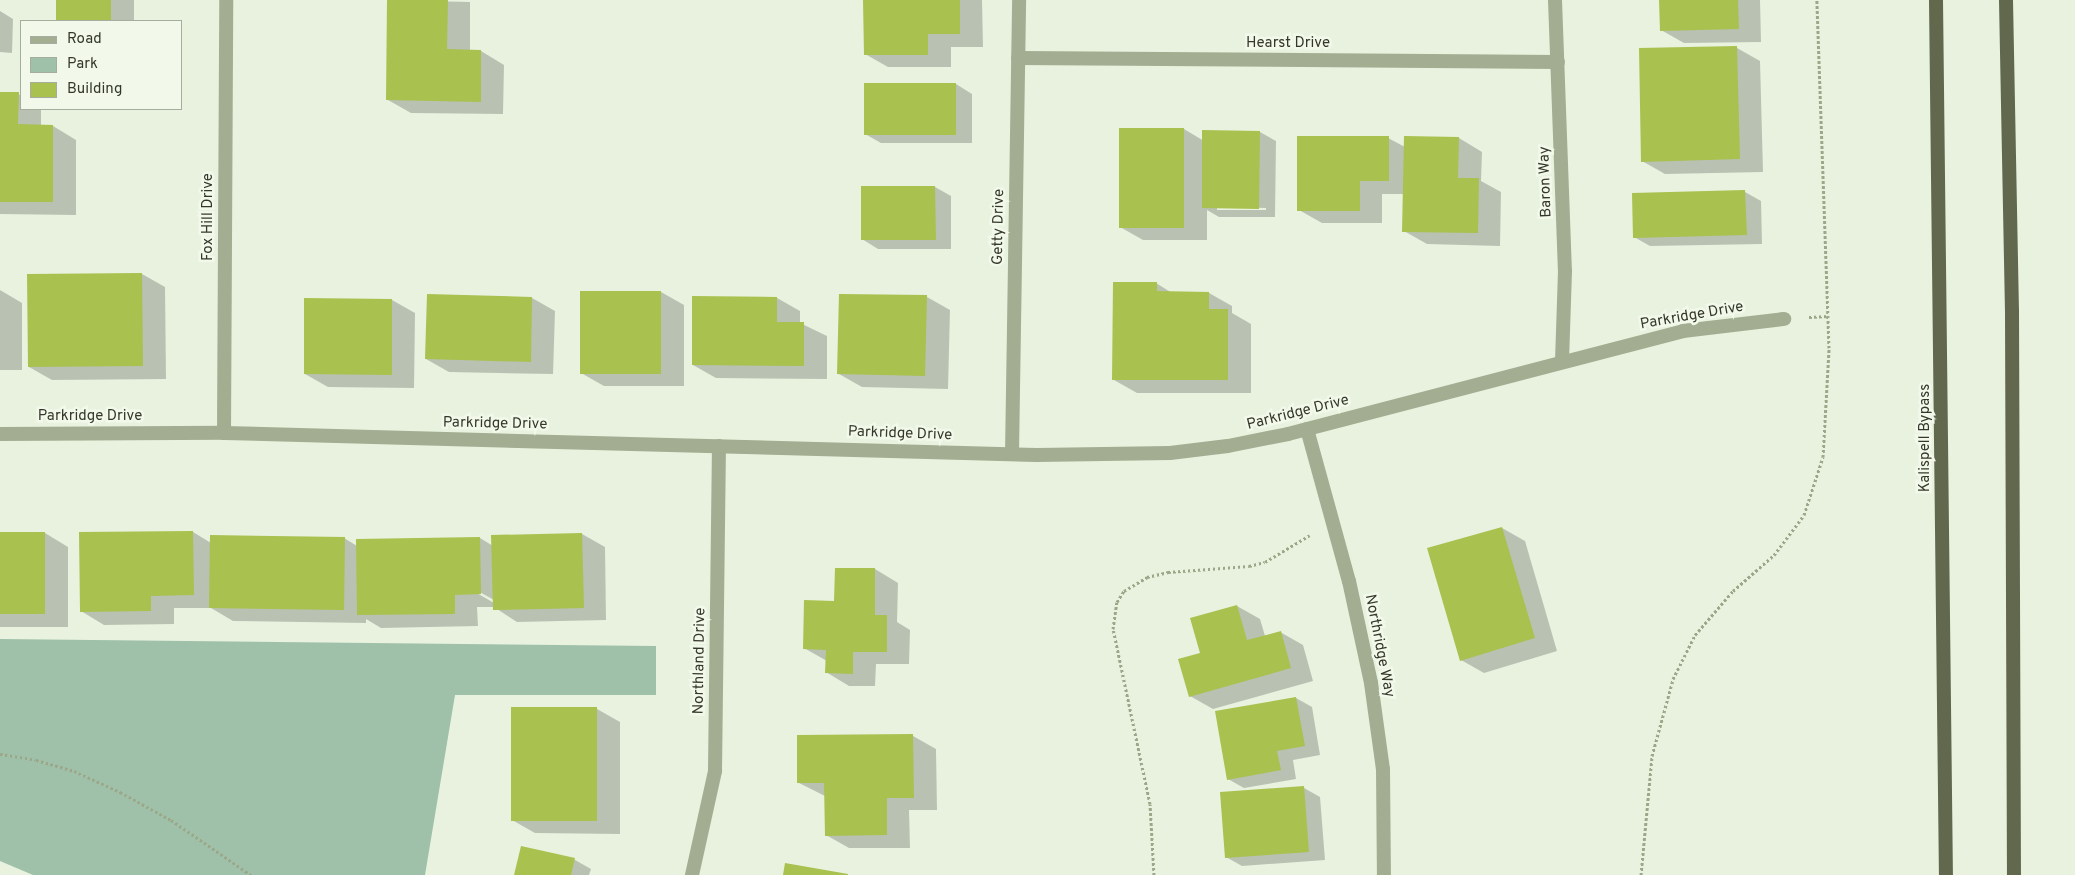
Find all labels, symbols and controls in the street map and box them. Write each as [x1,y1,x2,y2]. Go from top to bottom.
legend [20,20,182,110]
text: Road [67,30,102,49]
street label: Hearst Drive [1246,35,1330,53]
text: Park [67,55,98,74]
text: Building [67,80,122,99]
street label: Baron Way [1536,146,1556,218]
street label: Fox Hill Drive [200,173,218,261]
street label: Getty Drive [989,189,1009,265]
street label: Parkridge Drive [1639,298,1745,334]
street label: Kalispell Bypass [1917,384,1935,492]
street label: Parkridge Drive [1245,392,1351,434]
street label: Parkridge Drive [38,408,142,426]
street label: Parkridge Drive [443,414,547,434]
street label: Parkridge Drive [847,423,953,445]
street label: Northridge Way [1360,593,1398,699]
street label: Northland Drive [690,607,710,715]

